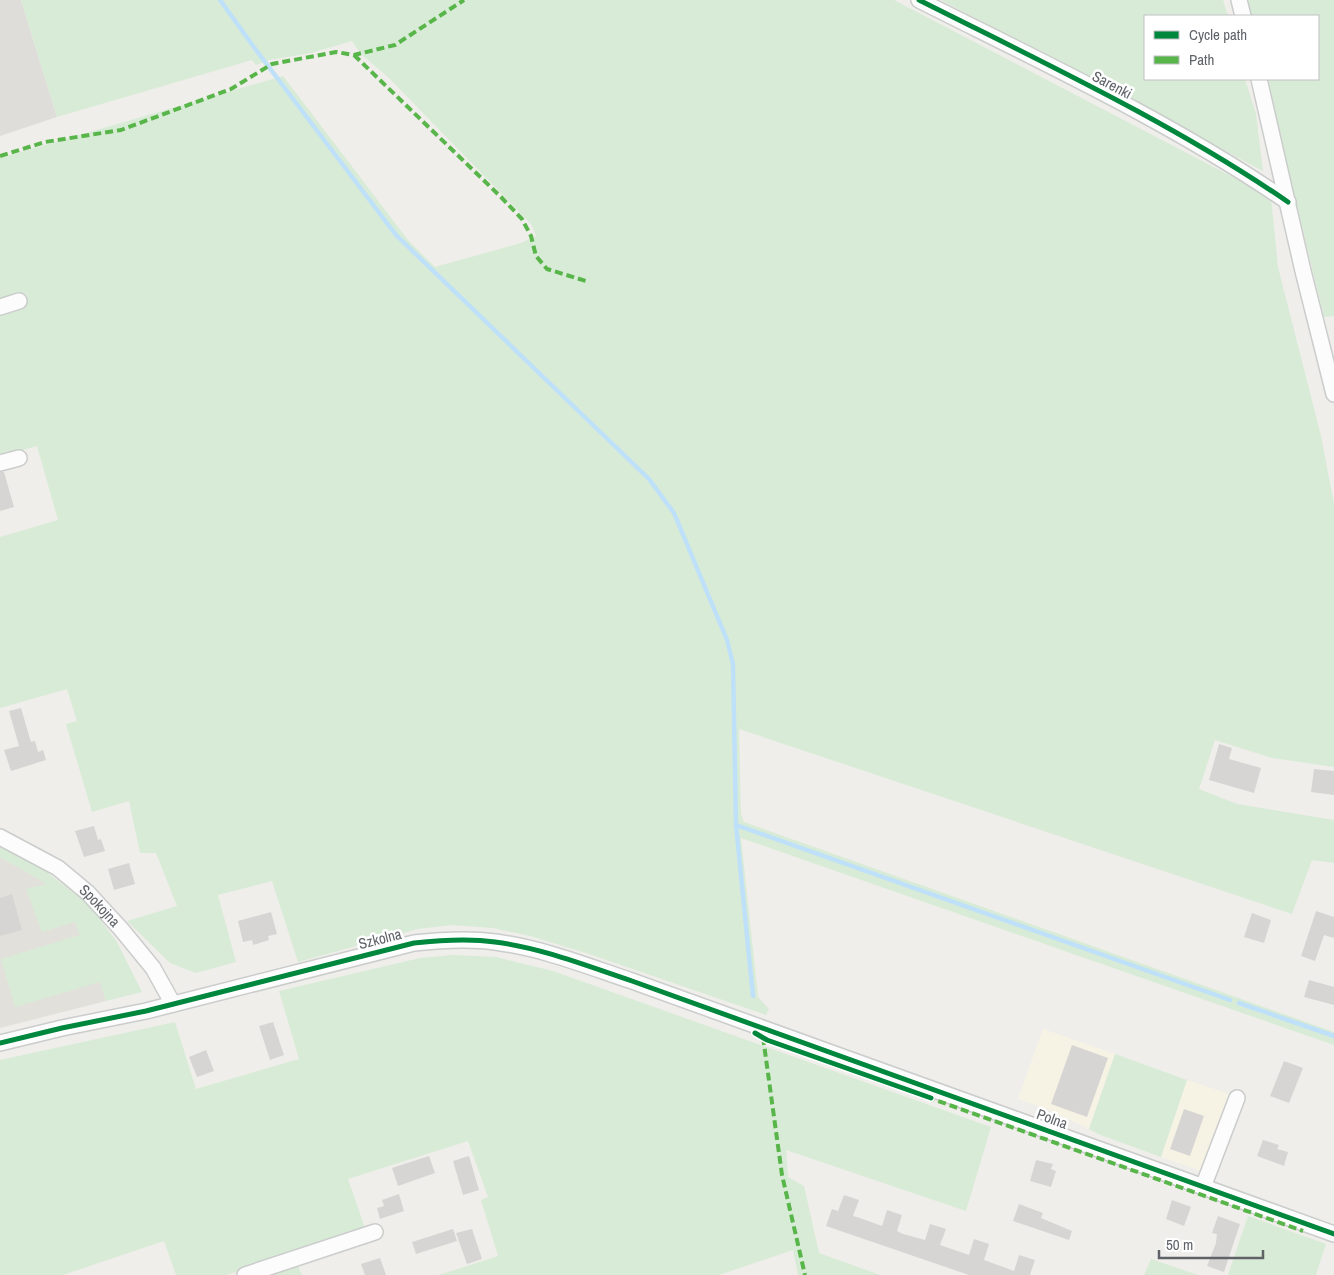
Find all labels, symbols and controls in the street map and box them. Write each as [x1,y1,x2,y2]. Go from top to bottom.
legend [1144,15,1319,80]
text: Cycle path [1189,24,1247,45]
text: Path [1189,49,1214,70]
street label: Sarenki [1089,65,1136,104]
street label: Spokojna [75,879,125,931]
street label: Szkolna [356,923,404,954]
street label: Polna [1034,1103,1071,1134]
scale bar [1159,1228,1263,1260]
text: 50 m [1166,1234,1193,1255]

